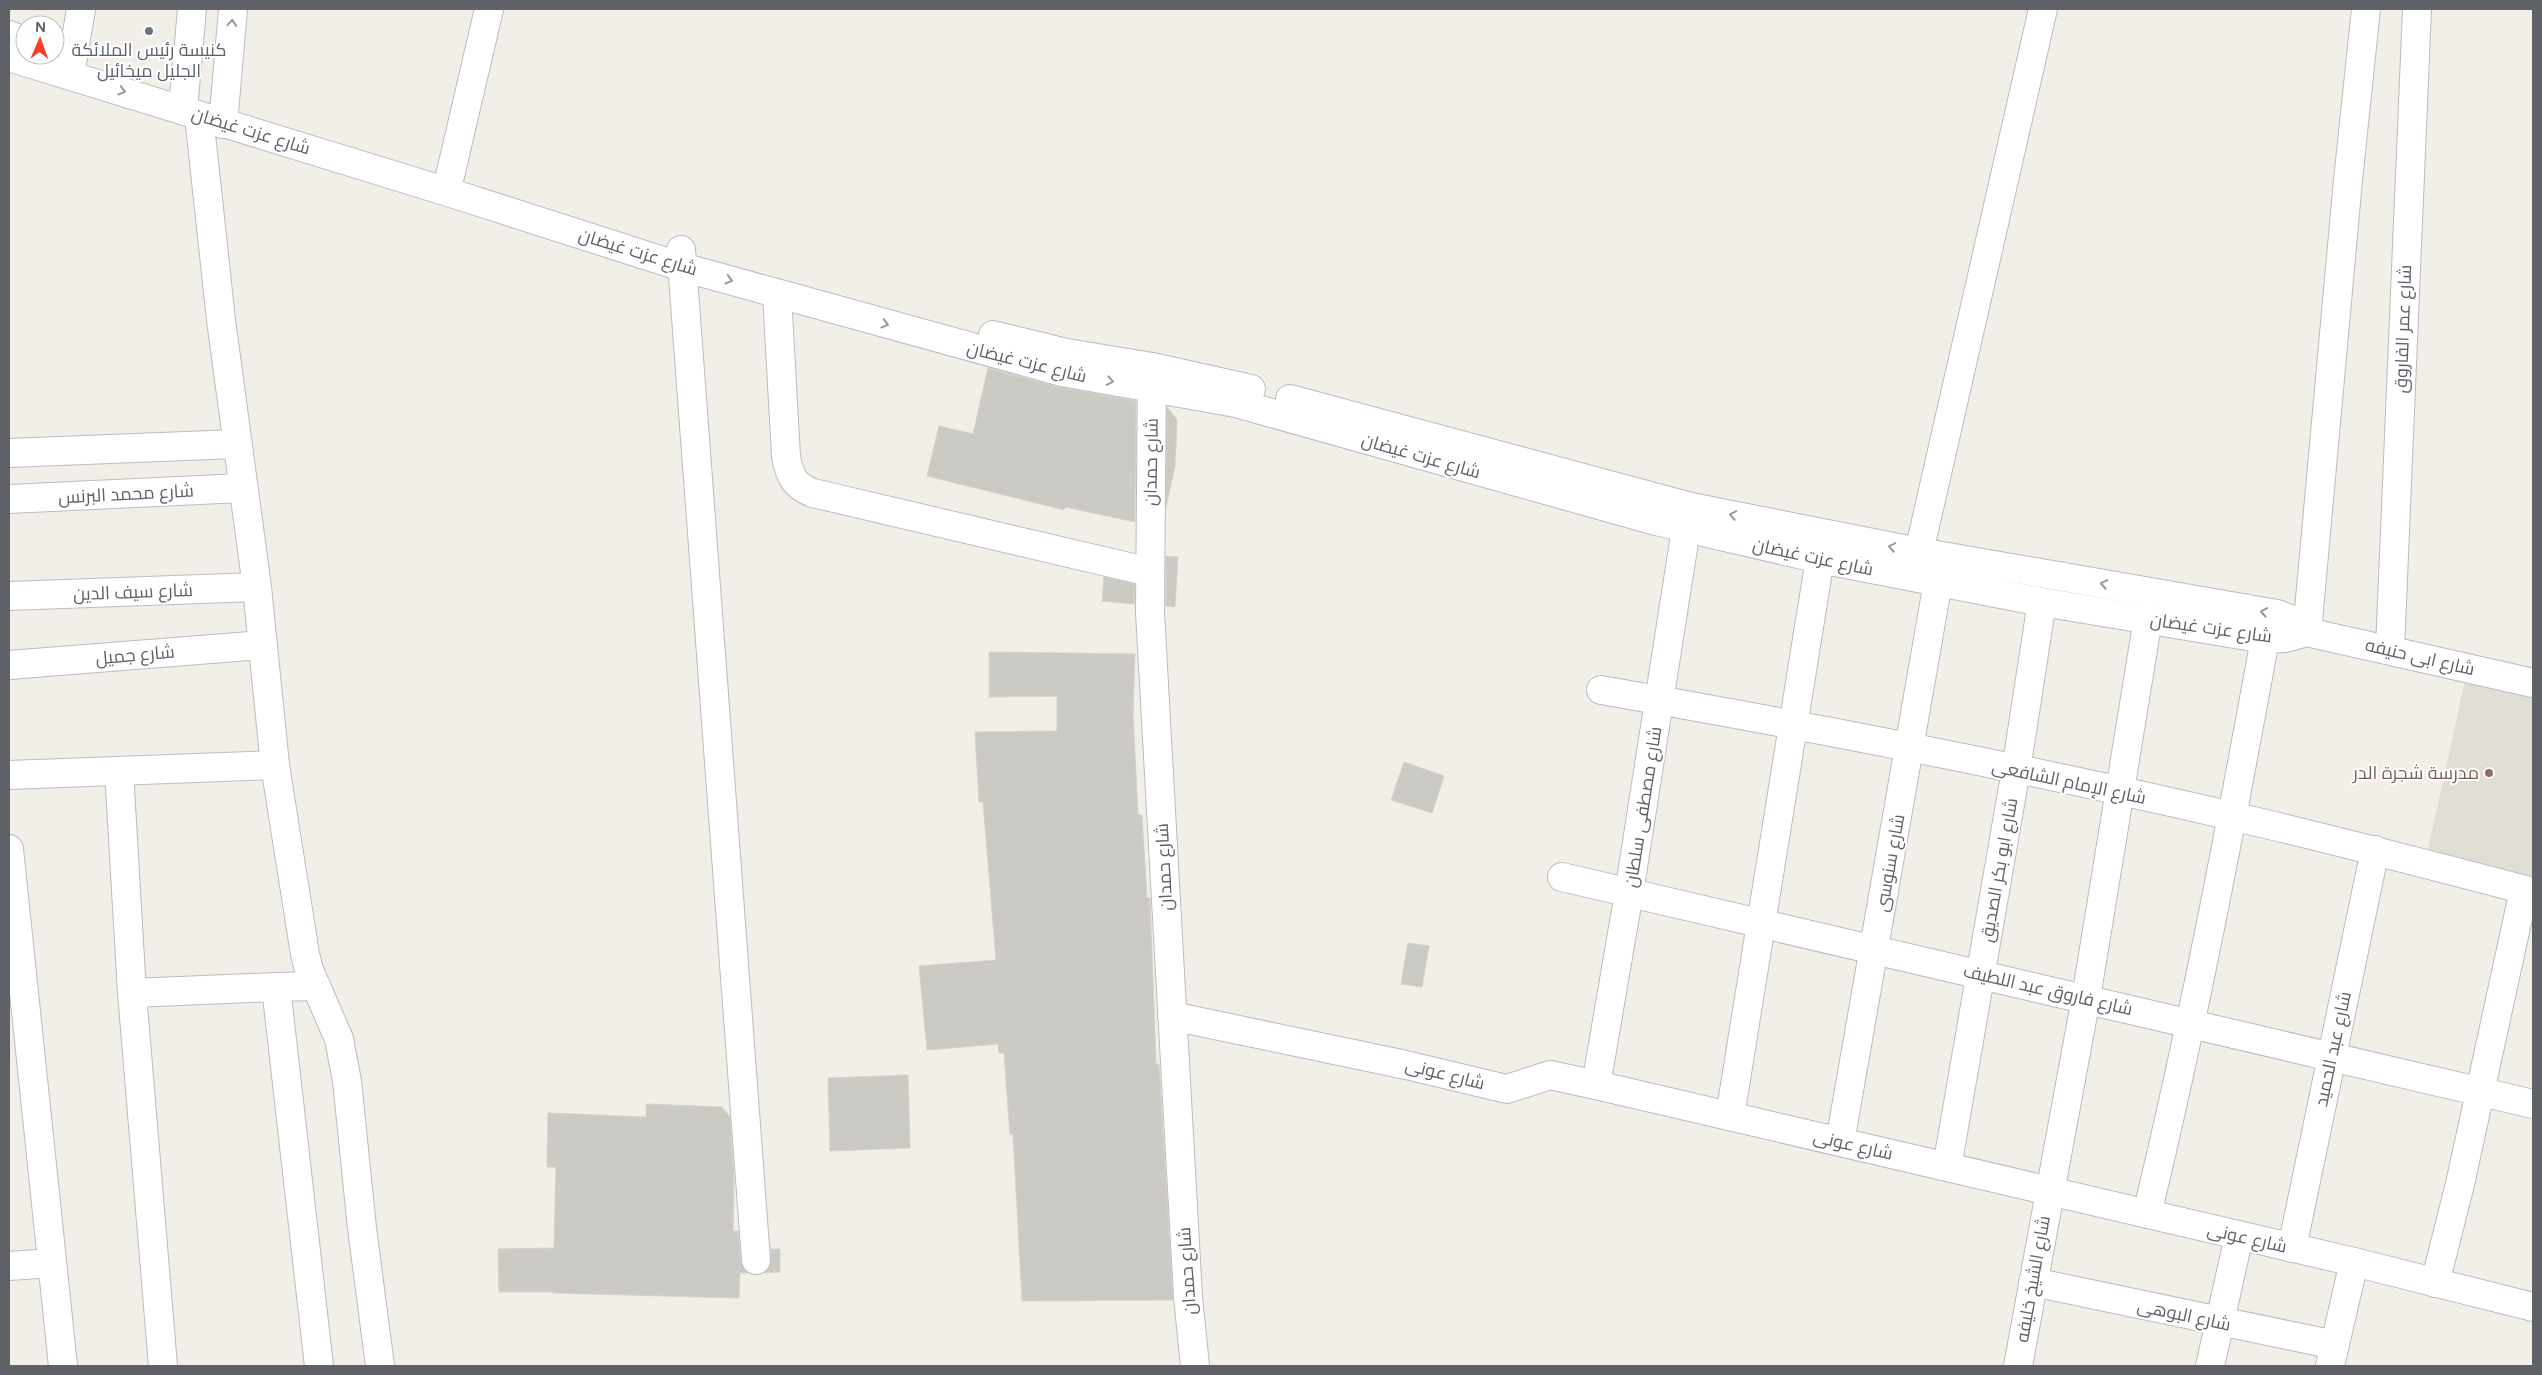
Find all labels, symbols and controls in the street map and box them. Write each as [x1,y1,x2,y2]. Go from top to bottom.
north arrow [15,15,65,65]
one-way arrow [226,18,237,26]
text: N [35,19,46,36]
marker: كنيسة رئيس الملائكة الجليل ميخائيل [143,25,155,37]
place label: كنيسة رئيس الملائكة الجليل ميخائيل [72,39,226,82]
one-way arrow [118,85,126,95]
street label: شارع عزت غيضان [189,103,313,160]
street label: شارع عزت غيضان [576,224,700,281]
street label: شارع عمر الفاروق [2390,264,2417,394]
one-way arrow [724,274,733,285]
one-way arrow [881,318,889,329]
street label: شارع عزت غيضان [965,336,1089,388]
one-way arrow [1106,376,1115,386]
street label: شارع حمدان [1139,418,1164,506]
street label: شارع عزت غيضان [1359,429,1483,484]
street label: شارع محمد البرنس [58,479,194,510]
one-way arrow [1728,511,1737,521]
street label: شارع عزت غيضان [1751,533,1875,581]
one-way arrow [1888,542,1896,552]
street label: شارع سيف الدين [73,579,193,606]
one-way arrow [2099,580,2108,590]
one-way arrow [2260,607,2268,617]
street label: شارع عزت غيضان [2149,609,2273,648]
street label: شارع ابى حنيفه [2363,634,2477,681]
street label: شارع جميل [95,641,176,670]
street label: شارع مصطفى سلطان [1619,725,1668,889]
street label: شارع الإمام الشافعى [1990,755,2148,810]
place label: مدرسة شجرة الدر [2352,762,2479,784]
marker: مدرسة شجرة الدر [2483,767,2495,779]
street label: شارع ابو بكر الصديق [1975,796,2023,944]
street label: شارع سنوسى [1871,812,1910,914]
street label: شارع حمدان [1151,822,1178,911]
street label: شارع فاروق عبد اللطيف [1961,960,2135,1021]
street label: شارع عبد الحميد [2310,989,2357,1109]
street label: شارع عونى [1403,1054,1487,1095]
street label: شارع عونى [1811,1125,1895,1166]
street label: شارع الشيخ خليفه [2011,1214,2056,1344]
street label: شارع عونى [2205,1218,2289,1259]
street label: شارع حمدان [1173,1226,1202,1316]
street label: شارع البوهى [2135,1294,2233,1337]

